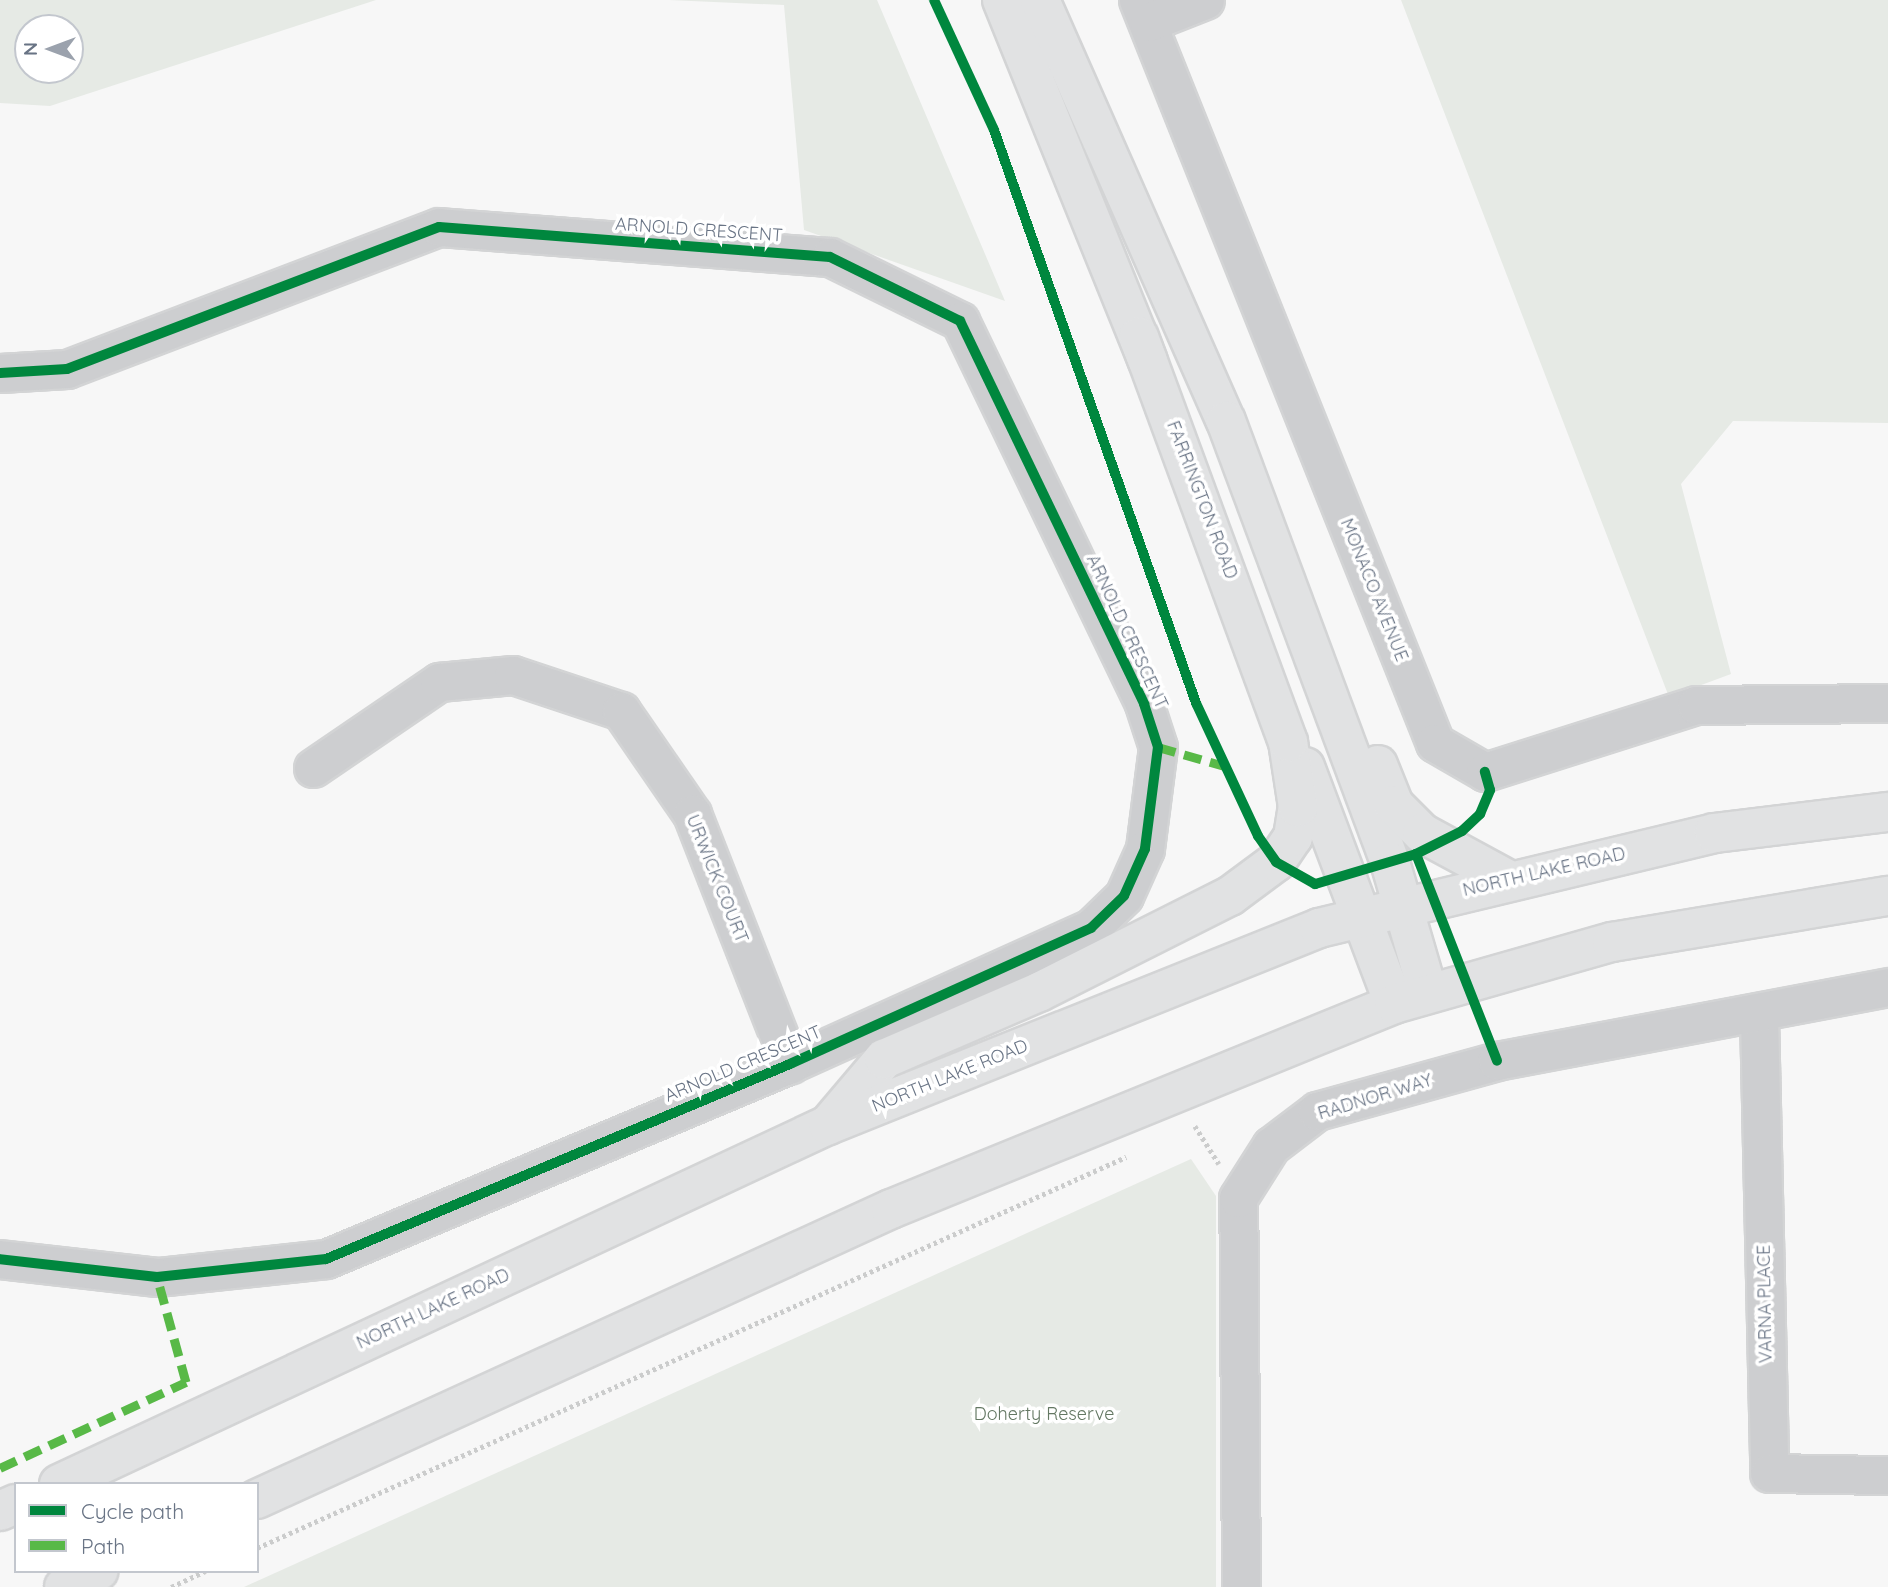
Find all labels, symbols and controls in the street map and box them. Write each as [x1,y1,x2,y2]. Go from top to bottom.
north arrow [14,14,84,84]
text: N [18,42,42,56]
street label: ARNOLD CRESCENT [614,213,784,247]
street label: FARRINGTON ROAD [1162,418,1242,582]
street label: MONACO AVENUE [1335,515,1413,665]
street label: ARNOLD CRESCENT [1082,551,1172,713]
street label: URWICK COURT [681,812,753,946]
street label: NORTH LAKE ROAD [1461,843,1627,901]
street label: ARNOLD CRESCENT [661,1021,825,1107]
street label: NORTH LAKE ROAD [869,1035,1031,1117]
street label: RADNOR WAY [1315,1069,1435,1125]
street label: VARNA PLACE [1753,1245,1777,1363]
street label: NORTH LAKE ROAD [353,1264,513,1354]
park label: Doherty Reserve [974,1403,1114,1425]
legend [14,1482,259,1573]
text: Cycle path [81,1498,184,1524]
text: Path [81,1533,125,1559]

